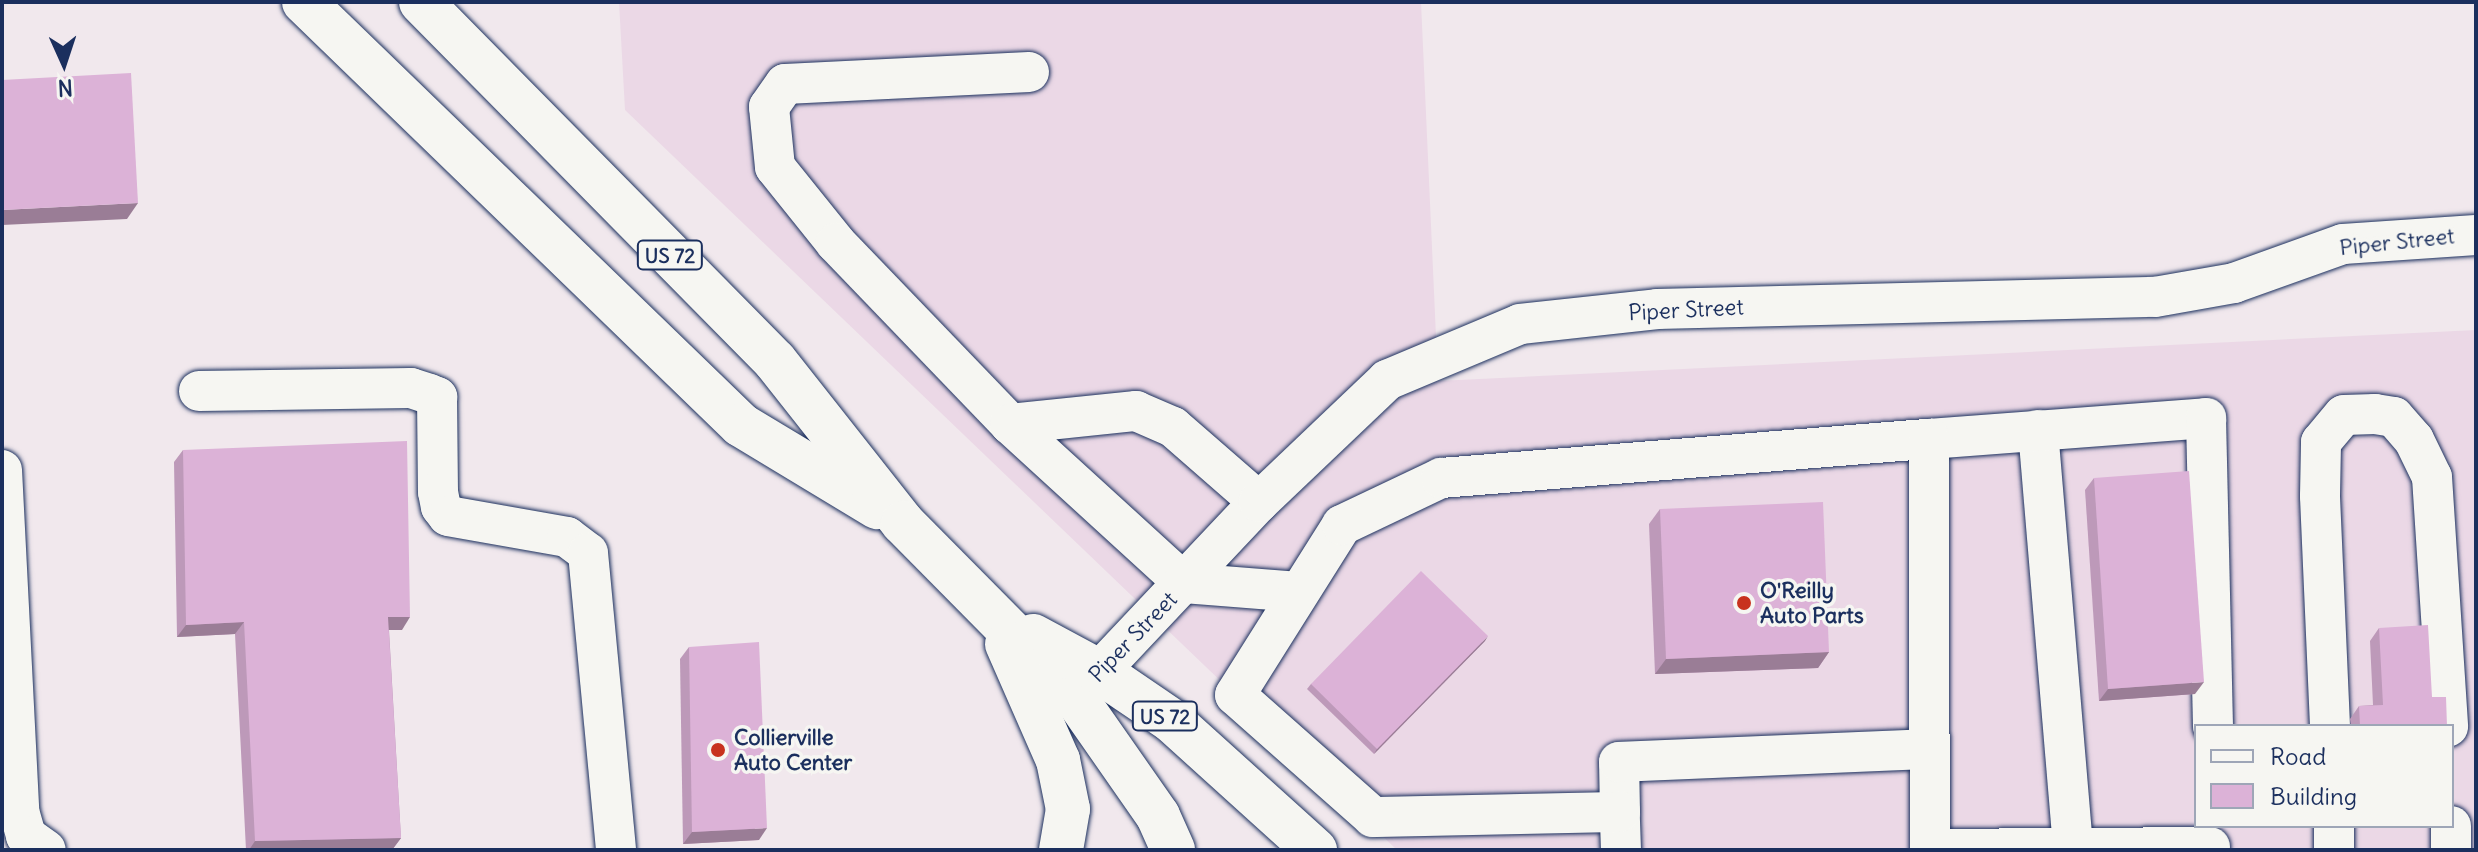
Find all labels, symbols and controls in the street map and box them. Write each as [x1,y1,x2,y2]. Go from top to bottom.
north arrow [24,24,104,104]
text: N [57,74,74,102]
street label: Piper Street [2338,223,2456,261]
road number: US 72 [636,239,704,271]
street label: Piper Street [1628,294,1744,326]
place label: O'Reilly Auto Parts [1760,577,1864,628]
street label: Piper Street [1083,586,1183,688]
marker: O'Reilly Auto Parts [1735,594,1753,612]
road number: US 72 [1131,700,1199,732]
place label: Collierville Auto Center [734,724,852,776]
legend [2194,724,2454,828]
marker: Collierville Auto Center [709,741,727,759]
text: Road [2270,741,2326,771]
text: Building [2270,781,2357,811]

